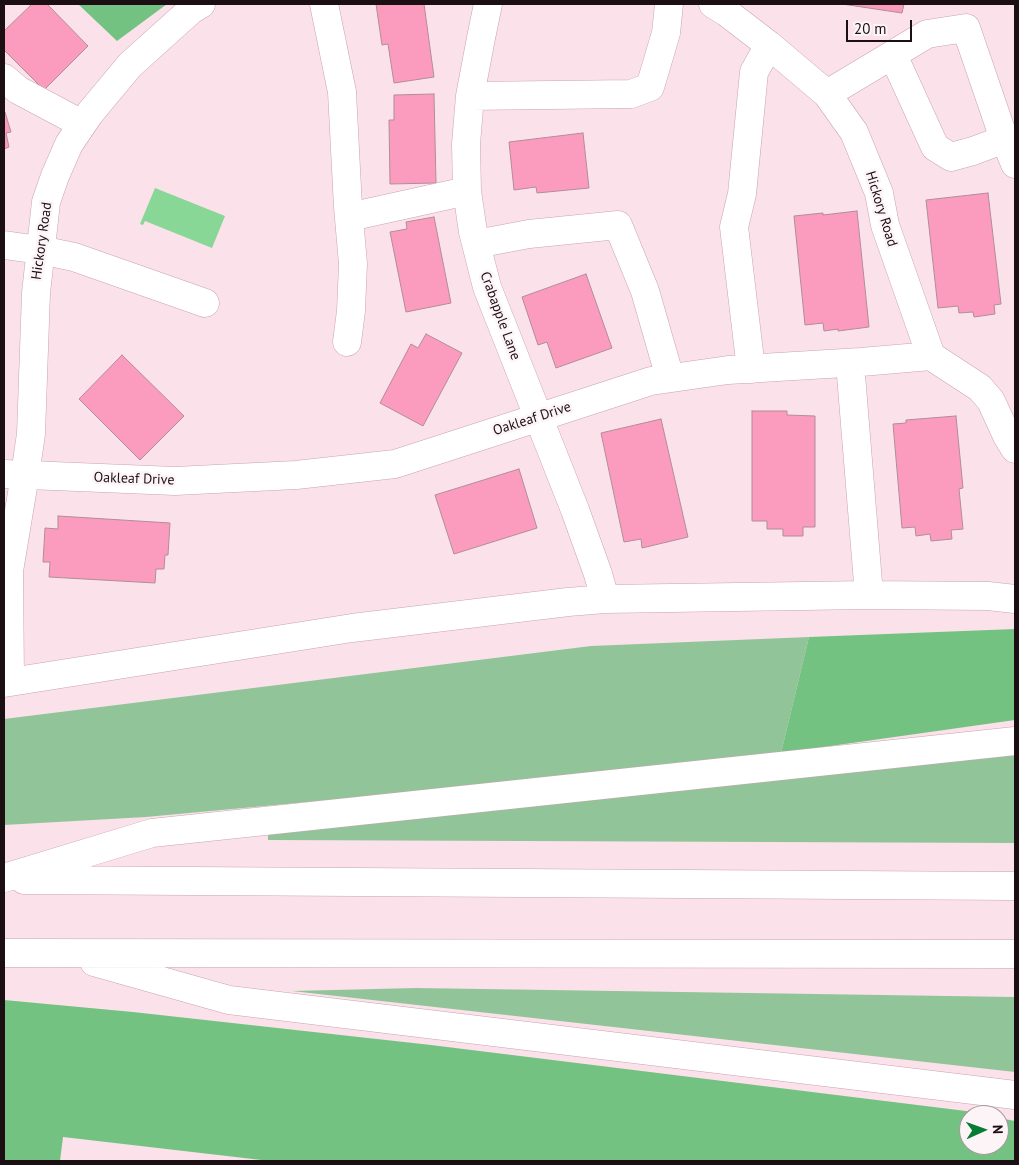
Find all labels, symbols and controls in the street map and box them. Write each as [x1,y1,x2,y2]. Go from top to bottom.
scale bar [849,10,915,42]
text: 20 m [854,19,887,38]
street label: Hickory Road [862,169,900,249]
street label: Hickory Road [28,201,56,281]
street label: Crabapple Lane [476,270,524,362]
street label: Oakleaf Drive [491,399,573,439]
street label: Oakleaf Drive [93,469,175,489]
north arrow [959,1105,1009,1155]
text: N [989,1125,1007,1134]

